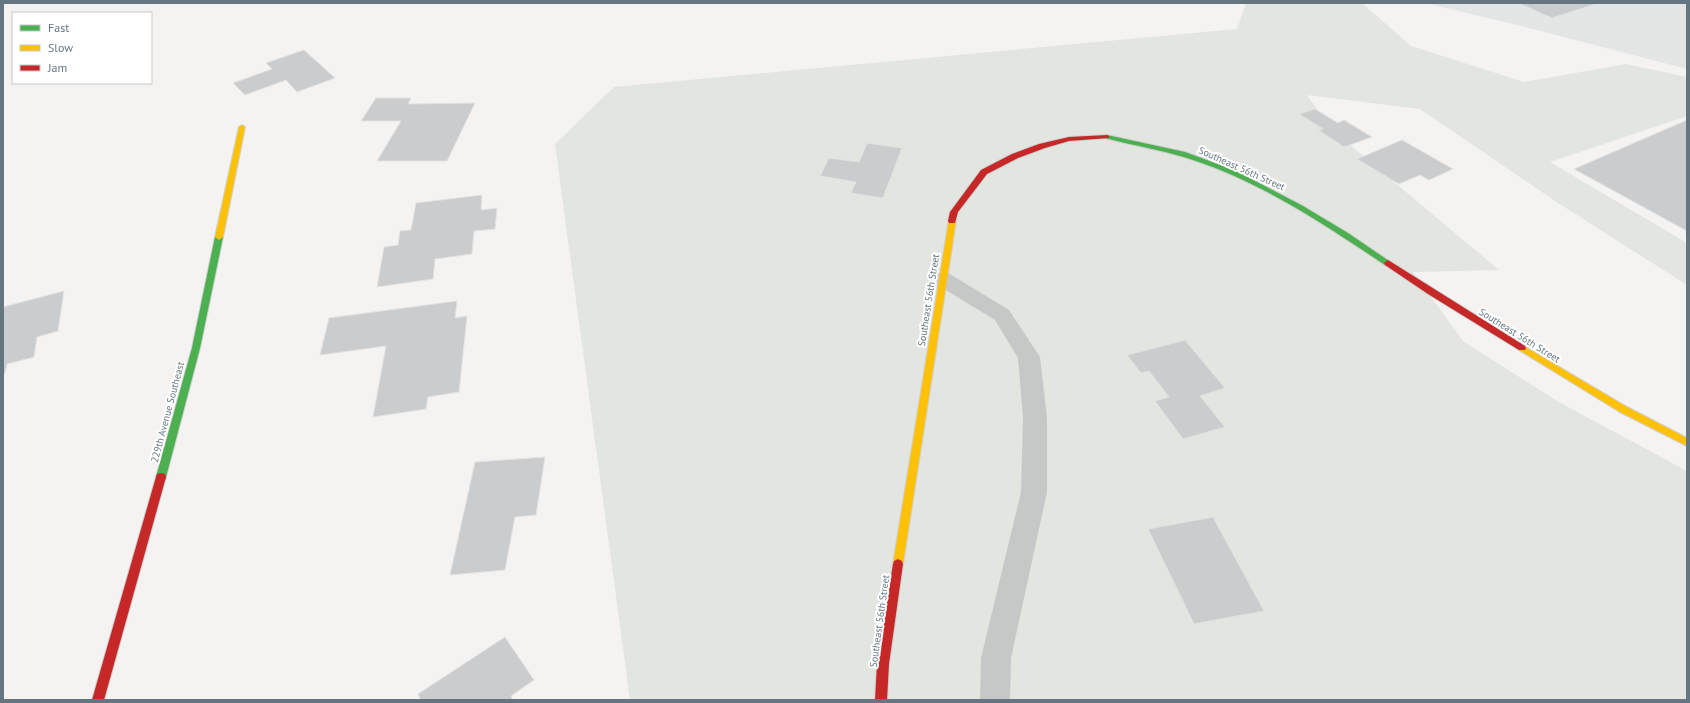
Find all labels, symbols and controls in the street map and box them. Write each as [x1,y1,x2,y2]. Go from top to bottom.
legend [12,12,152,84]
text: Fast [48,20,69,35]
text: Slow [48,40,73,55]
text: Jam [47,60,67,75]
street label: Southeast 56th Street [1197,144,1288,194]
street label: Southeast 56th Street [915,252,942,347]
street label: Southeast 56th Street [1477,305,1563,366]
street label: 229th Avenue Southeast [148,360,187,464]
street label: Southeast 56th Street [867,573,893,668]

